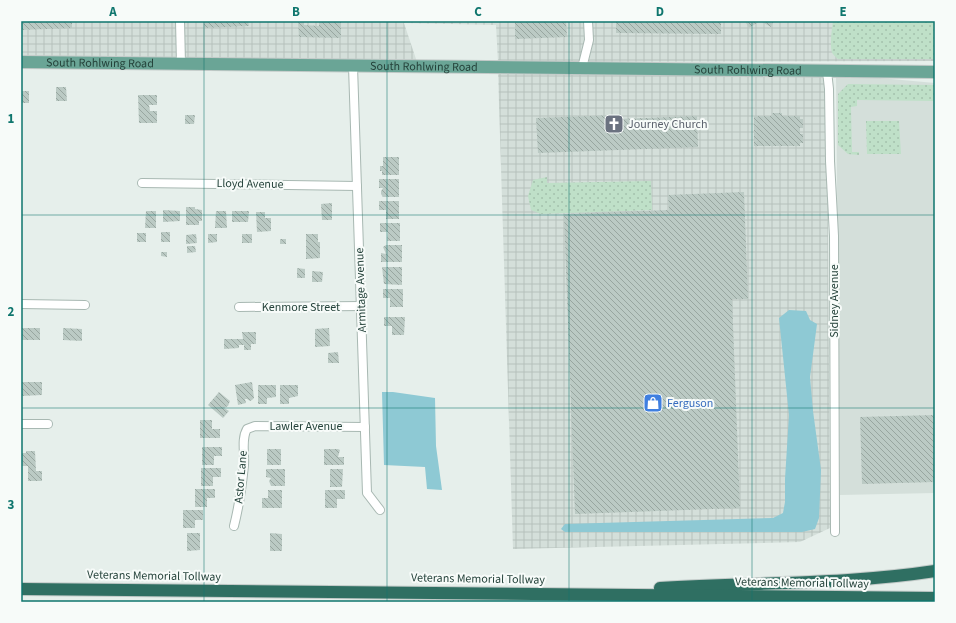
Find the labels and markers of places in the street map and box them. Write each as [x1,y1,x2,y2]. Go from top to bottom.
church icon: Journey Church [603,113,625,135]
place label: Journey Church [628,116,707,133]
shop icon: Ferguson [642,392,664,414]
place label: Ferguson [667,395,713,412]

